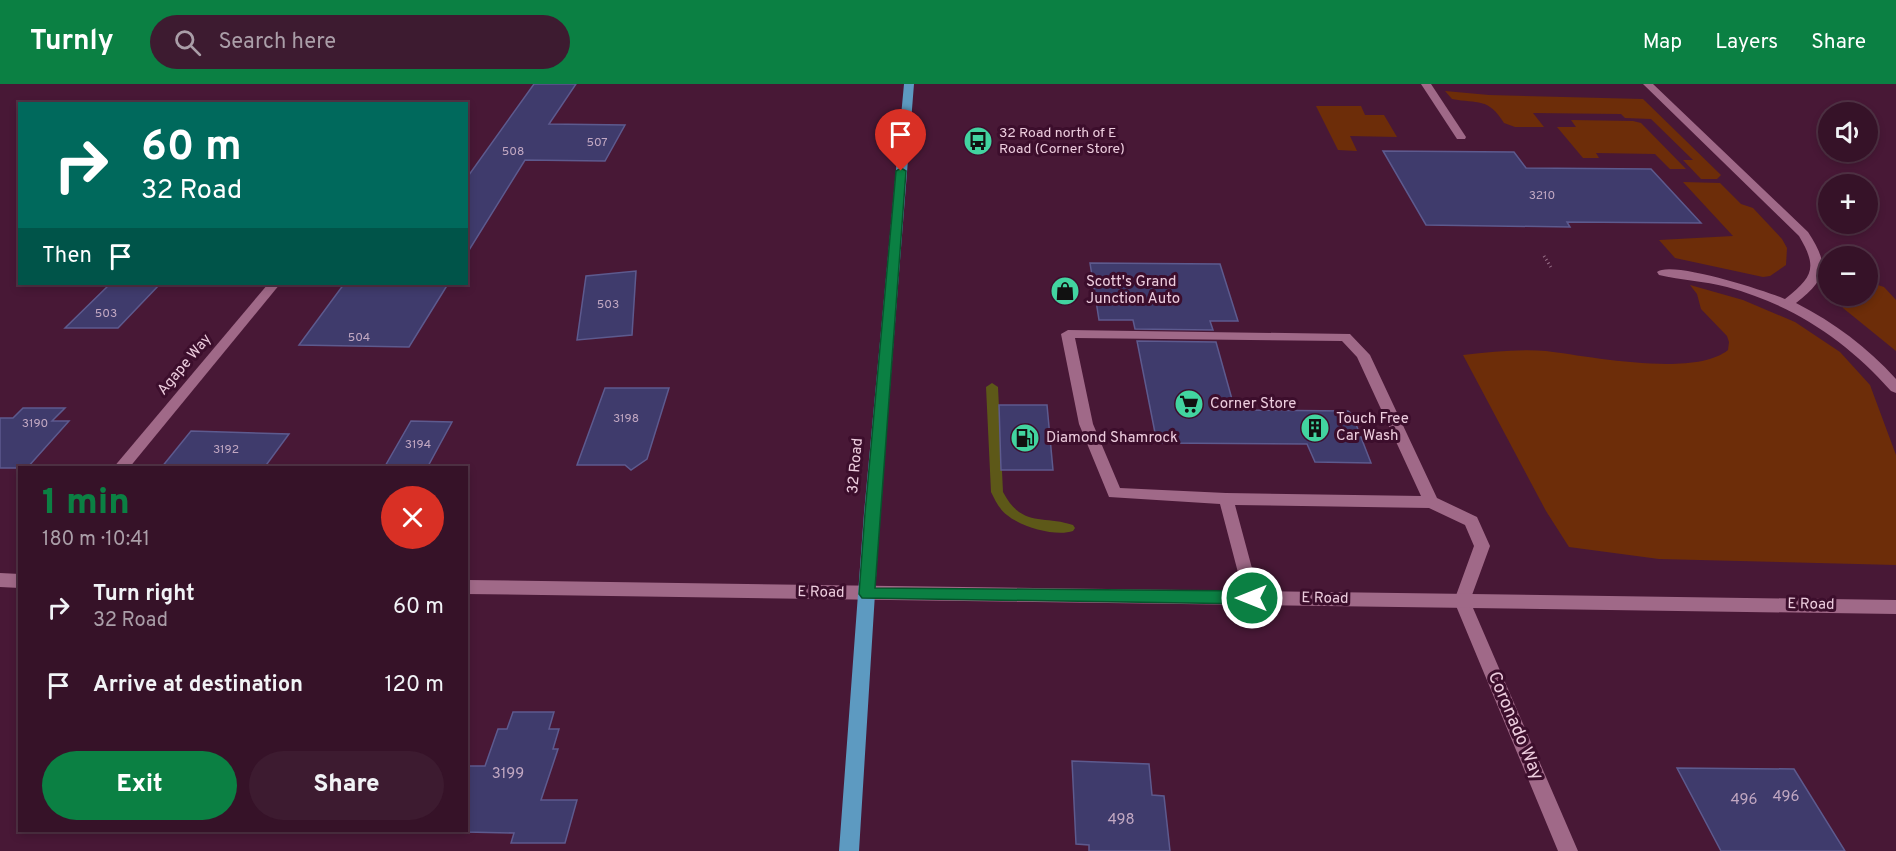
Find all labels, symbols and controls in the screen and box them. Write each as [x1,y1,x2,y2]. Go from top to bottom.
search box [150,15,570,69]
text: Turnly [30,24,114,60]
icon: search [171,26,204,59]
text: Search here [219,29,336,56]
text: Map [1643,29,1682,56]
text: Layers [1715,29,1778,56]
text: Share [1811,29,1866,56]
map controls [1818,102,1878,306]
button: sound [1818,102,1878,162]
pin [875,109,926,171]
icon: arrive [884,118,917,151]
text: 60 m [141,122,242,175]
bus stop icon: 32 Road north of E Road (Corner Store) [962,125,994,157]
place label: 32 Road north of E Road (Corner Store) [999,125,1125,158]
icon: right [42,126,120,204]
house number: 507 [586,135,608,151]
house number: 508 [502,144,524,160]
text: 32 Road [141,174,242,208]
button: + [1818,174,1878,234]
house number: 3210 [1529,188,1555,204]
icon: arrive [104,240,137,273]
text: Then [42,243,92,270]
button: − [1818,246,1878,306]
place label: Scott's Grand Junction Auto [1086,273,1180,309]
shop icon: Scott's Grand Junction Auto [1049,275,1081,307]
house number: 503 [597,297,619,313]
house number: 503 [95,306,117,322]
street label: Agape Way [154,330,216,400]
house number: 504 [348,330,370,346]
supermarket icon: Corner Store [1173,388,1205,420]
place label: Corner Store [1210,395,1296,414]
place label: Touch Free Car Wash [1336,410,1409,446]
house number: 3198 [613,411,639,427]
building icon: Touch Free Car Wash [1299,412,1331,444]
house number: 3190 [22,416,48,432]
fuel station icon: Diamond Shamrock [1009,422,1041,454]
place label: Diamond Shamrock [1046,429,1178,448]
house number: 3194 [405,437,431,453]
street label: 32 Road [844,437,868,495]
house number: 3192 [213,442,239,458]
text: 1 min [42,481,130,527]
button: close [381,486,444,549]
text: 180 m · 10:41 [42,527,150,553]
position arrow [1220,566,1284,630]
text: Turn right [93,581,195,608]
street label: E Road [797,583,845,603]
street label: E Road [1301,589,1349,609]
icon: right [42,591,75,624]
text: 60 m [393,594,444,621]
street label: E Road [1787,595,1835,615]
text: 32 Road [93,608,168,634]
street label: Coronado Way [1482,668,1548,784]
icon: arrive [42,669,75,702]
text: Arrive at destination [93,672,303,699]
text: 120 m [384,672,444,699]
button: Exit [42,751,237,820]
button: Share [249,751,444,820]
house number: 3199 [492,765,524,784]
house number: 496 [1773,788,1800,807]
house number: 496 [1731,791,1758,810]
house number: 498 [1107,811,1135,830]

